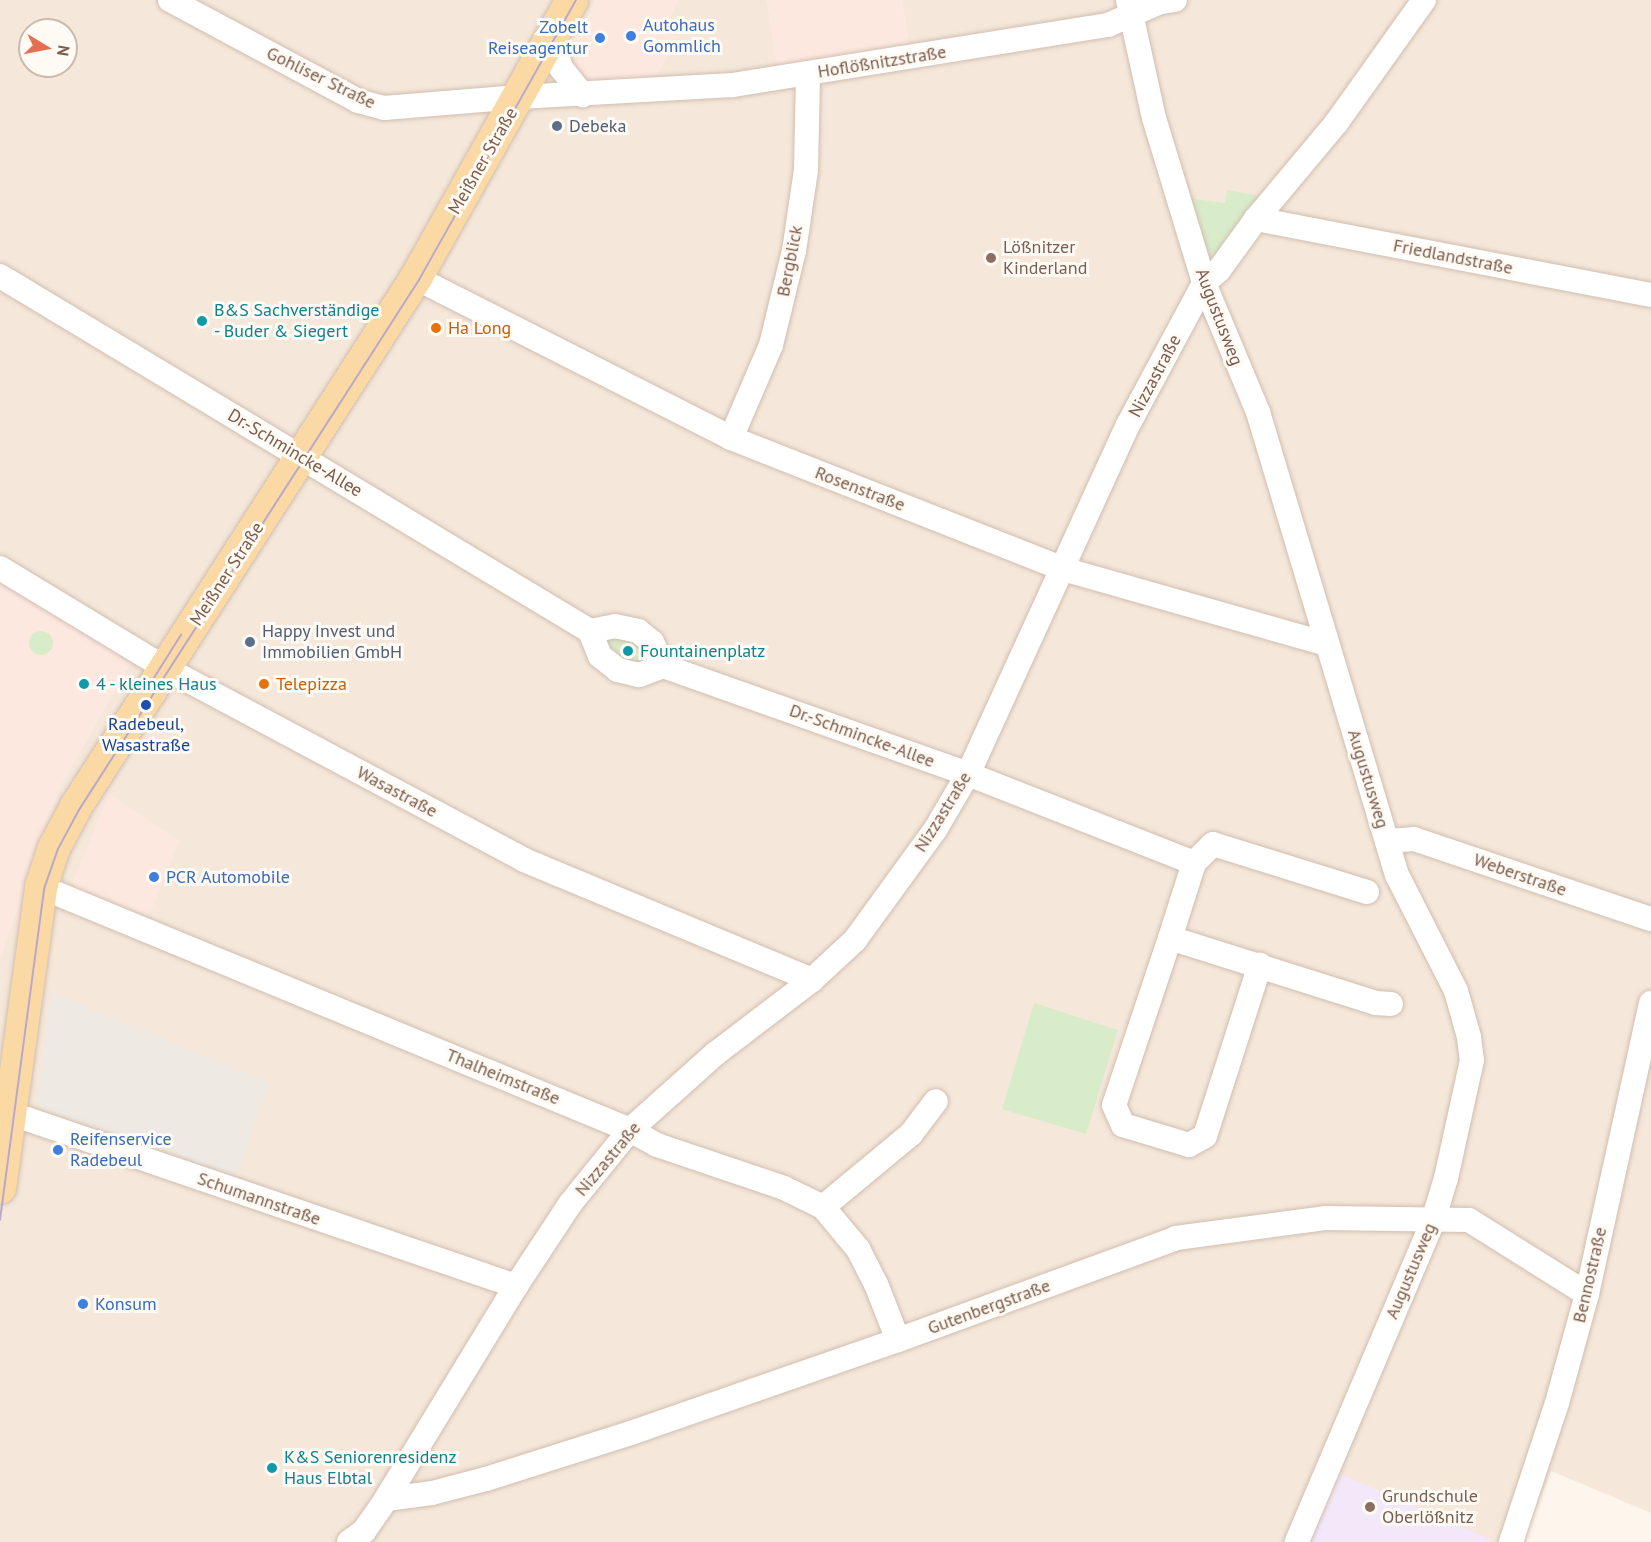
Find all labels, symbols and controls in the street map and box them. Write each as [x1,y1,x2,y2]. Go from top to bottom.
place label: Autohaus Gommlich [643,15,721,57]
place label: Zobelt Reiseagentur [488,17,588,60]
north arrow [18,18,78,78]
marker: Autohaus Gommlich [624,29,638,43]
marker: Zobelt Reiseagentur [593,31,607,45]
street label: Hoflößnitzstraße [816,41,948,83]
street label: Gohliser Straße [263,42,379,114]
text: N [53,44,75,58]
street label: Meißner Straße [444,104,522,218]
place label: Debeka [569,115,626,137]
marker: Debeka [550,119,564,133]
street label: Bergblick [773,224,807,298]
street label: Friedlandstraße [1391,235,1515,279]
place label: Lößnitzer Kinderland [1003,237,1087,280]
marker: Lößnitzer Kinderland [984,251,998,265]
street label: Augustusweg [1191,265,1247,369]
place label: B&S Sachverständige - Buder & Siegert [214,300,379,342]
marker: B&S Sachverständige - Buder & Siegert [195,314,209,328]
place label: Ha Long [448,317,511,339]
marker: Ha Long [429,321,443,335]
street label: Nizzastraße [1124,331,1186,421]
street label: Dr.-Schmincke-Allee [224,404,366,502]
street label: Rosenstraße [812,462,908,516]
street label: Meißner Straße [185,518,269,630]
place label: Happy Invest und Immobilien GmbH [262,621,402,664]
marker: Happy Invest und Immobilien GmbH [243,635,257,649]
place label: Fountainenplatz [640,640,765,662]
marker: Fountainenplatz [621,644,635,658]
place label: 4 - kleines Haus [96,673,219,695]
place label: Telepizza [276,673,347,695]
marker: 4 - kleines Haus [77,677,91,691]
marker: Telepizza [257,677,271,691]
marker: Radebeul, Wasastraße [139,698,153,712]
street label: Dr.-Schmincke-Allee [786,700,938,772]
place label: Radebeul, Wasastraße [102,714,190,756]
street label: Augustusweg [1343,727,1393,831]
street label: Wasastraße [353,762,441,822]
street label: Nizzastraße [910,768,976,856]
street label: Weberstraße [1471,849,1569,901]
place label: PCR Automobile [166,866,291,888]
marker: PCR Automobile [147,870,161,884]
street label: Thalheimstraße [443,1044,563,1110]
street label: Nizzastraße [571,1117,645,1201]
place label: Reifenservice Radebeul [70,1129,172,1172]
marker: Reifenservice Radebeul [51,1143,65,1157]
street label: Schumannstraße [195,1168,323,1230]
street label: Augustusweg [1381,1220,1441,1322]
street label: Bennostraße [1569,1225,1611,1325]
street label: Gutenbergstraße [925,1275,1053,1339]
place label: Konsum [95,1293,157,1315]
marker: Konsum [76,1297,90,1311]
place label: K&S Seniorenresidenz Haus Elbtal [284,1447,457,1490]
marker: K&S Seniorenresidenz Haus Elbtal [265,1461,279,1475]
place label: Grundschule Oberlößnitz [1382,1486,1478,1528]
marker: Grundschule Oberlößnitz [1363,1500,1377,1514]

